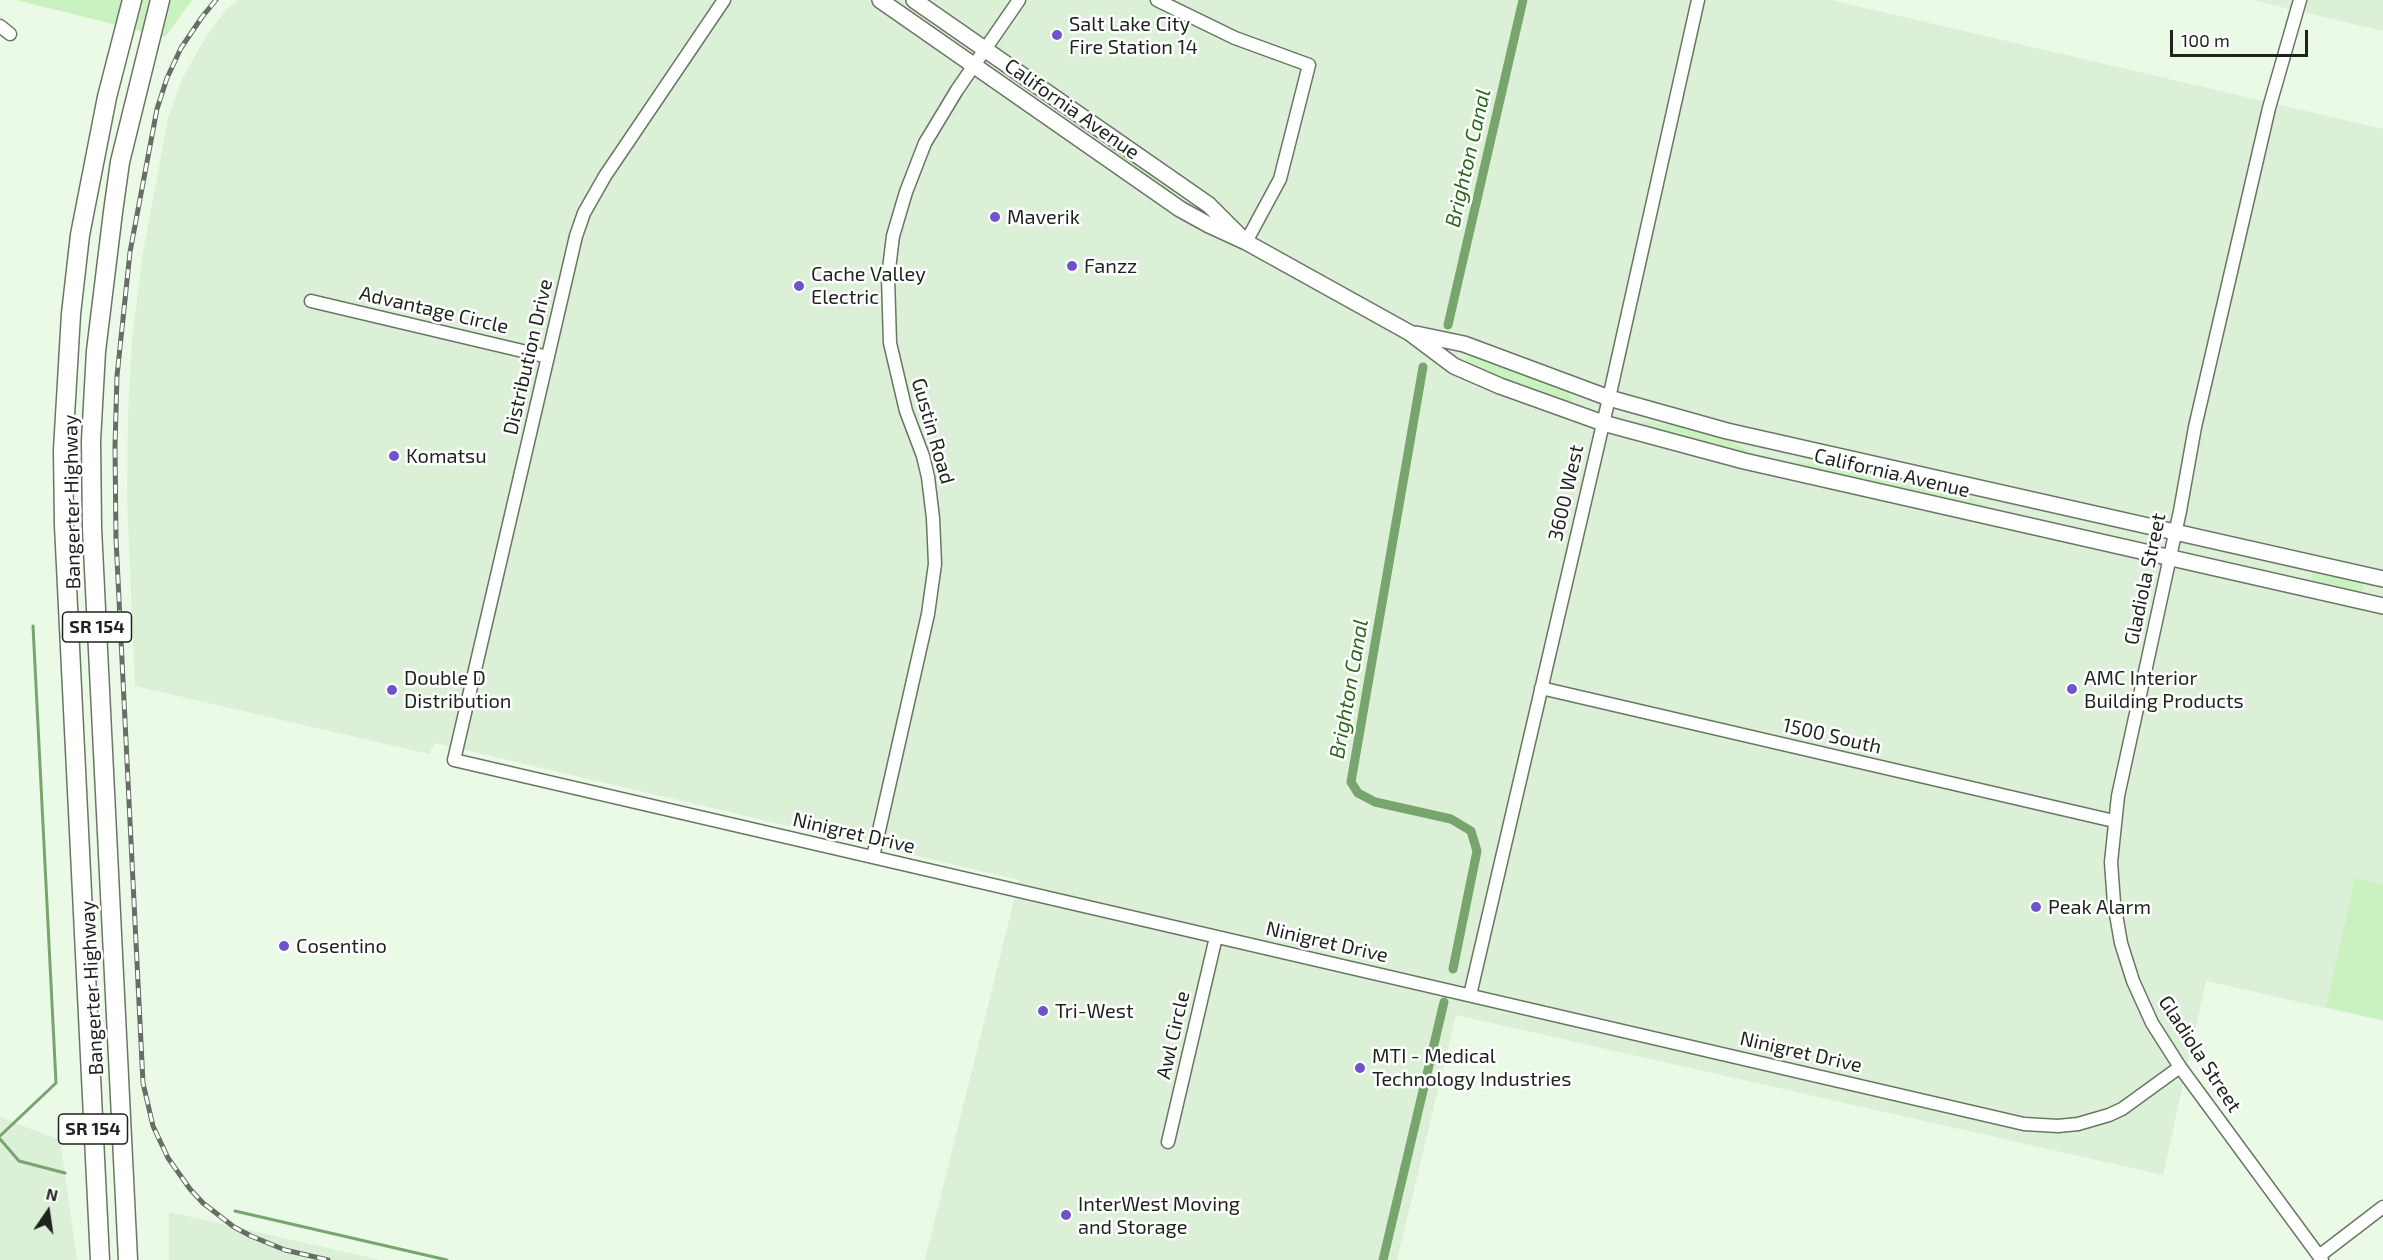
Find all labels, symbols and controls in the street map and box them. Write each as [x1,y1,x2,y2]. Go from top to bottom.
place label: Salt Lake City Fire Station 14 [1069,12,1198,59]
scale bar [2173,18,2311,56]
marker: Salt Lake City Fire Station 14 [1050,28,1064,42]
text: 100 m [2181,29,2230,51]
street label: California Avenue [1000,54,1144,164]
water label: Brighton Canal [1440,86,1496,230]
place label: Maverik [1007,205,1080,229]
marker: Maverik [988,210,1002,224]
place label: Fanzz [1084,254,1137,278]
marker: Fanzz [1065,259,1079,273]
place label: Cache Valley Electric [811,262,926,309]
street label: Distribution Drive [498,277,558,437]
marker: Cache Valley Electric [792,279,806,293]
street label: Advantage Circle [357,281,511,339]
street label: Gustin Road [906,375,960,487]
street label: Bangerter Highway [58,414,86,590]
street label: 3600 West [1543,442,1589,544]
street label: California Avenue [1812,443,1972,503]
place label: Komatsu [406,444,487,468]
marker: Komatsu [387,449,401,463]
street label: Gladiola Street [2119,511,2171,647]
road number: SR 154 [63,612,132,642]
water label: Brighton Canal [1324,617,1374,761]
place label: Double D Distribution [404,666,511,713]
place label: AMC Interior Building Products [2084,666,2244,713]
marker: AMC Interior Building Products [2065,682,2079,696]
marker: Double D Distribution [385,683,399,697]
street label: 1500 South [1780,713,1884,759]
street label: Ninigret Drive [790,807,918,859]
place label: Peak Alarm [2048,895,2151,919]
street label: Bangerter Highway [75,900,109,1076]
marker: Peak Alarm [2029,900,2043,914]
street label: Ninigret Drive [1263,916,1391,968]
place label: Cosentino [296,934,387,958]
marker: Cosentino [277,939,291,953]
street label: Awl Circle [1151,989,1195,1081]
street label: Gladiola Street [2153,991,2247,1117]
place label: Tri-West [1055,999,1134,1023]
marker: Tri-West [1036,1004,1050,1018]
street label: Ninigret Drive [1737,1026,1865,1078]
place label: MTI - Medical Technology Industries [1372,1044,1571,1091]
marker: MTI - Medical Technology Industries [1353,1061,1367,1075]
road number: SR 154 [58,1114,128,1144]
north arrow [18,1182,78,1242]
text: N [44,1183,60,1205]
place label: InterWest Moving and Storage [1078,1192,1240,1239]
marker: InterWest Moving and Storage [1059,1208,1073,1222]

